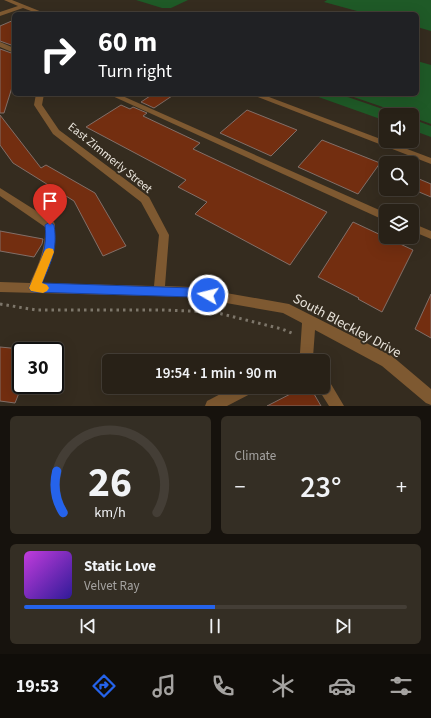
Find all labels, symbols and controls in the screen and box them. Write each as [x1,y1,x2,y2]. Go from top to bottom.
text: 60 m [98,22,157,62]
icon: right [32,28,84,80]
text: Turn right [98,59,172,84]
map controls [379,108,419,244]
button: sound [379,108,419,148]
street label: East Zimmerly Street [64,119,156,197]
button: search [379,156,419,196]
pin [33,184,67,225]
icon: arrive [39,190,61,212]
button: layers [379,204,419,244]
position arrow [187,274,229,316]
street label: South Bleckley Drive [289,289,405,363]
speed limit sign: 30 [12,342,64,394]
text: 19:54 · 1 min · 90 m [155,363,277,384]
text: Climate [235,447,276,465]
text: 26 [88,453,132,513]
text: 23° [300,466,341,509]
text: − [235,471,245,503]
text: + [396,471,407,503]
text: km/h [94,502,126,523]
text: Static Love [84,556,156,577]
text: Velvet Ray [84,577,140,595]
icon: previous [77,615,99,637]
icon: pause [204,615,226,637]
icon: next [332,615,354,637]
icon: directions [90,672,118,700]
icon: music [150,672,178,700]
icon: phone [209,672,237,700]
icon: climate [269,672,297,700]
icon: car [328,672,356,700]
icon: filters [387,672,415,700]
text: 19:53 [16,674,59,699]

